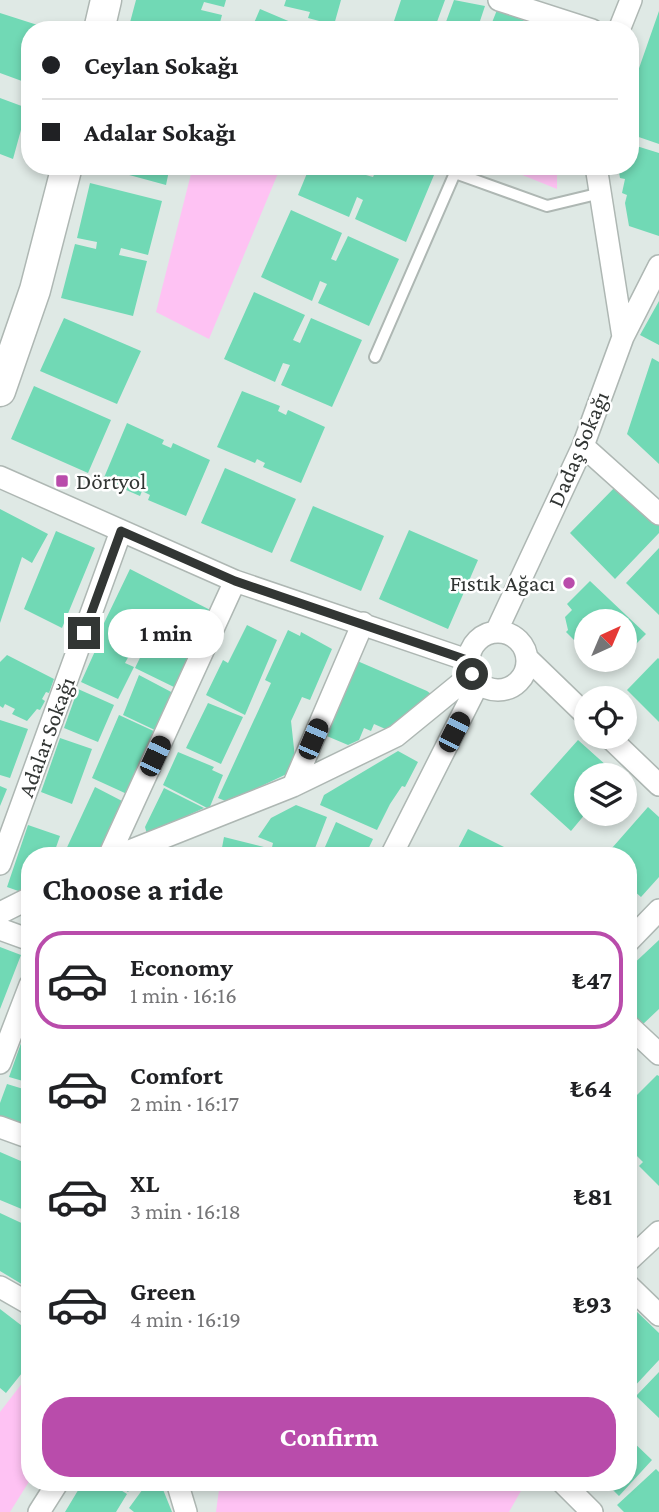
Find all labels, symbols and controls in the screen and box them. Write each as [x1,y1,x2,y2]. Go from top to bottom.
text: Ceylan Sokağı [84,51,238,80]
text: Adalar Sokağı [84,118,236,147]
street label: Dadaş Sokağı [542,387,614,511]
place label: Dörtyol [76,468,146,494]
marker: Dörtyol [54,473,70,489]
place label: Fıstık Ağacı [450,570,555,596]
marker: Fıstık Ağacı [561,575,577,591]
callout: 1 min [108,608,224,658]
north arrow [574,609,637,672]
map controls [574,609,637,826]
route end [68,617,100,649]
text: 1 min [140,620,192,646]
route start [456,658,488,690]
street label: Adalar Sokağı [12,673,80,801]
button: locate [574,686,637,749]
car [436,709,473,755]
car [296,716,331,762]
car [137,733,174,779]
button: layers [574,763,637,826]
text: Choose a ride [42,871,223,907]
icon: car [46,949,109,1012]
text: Economy [130,953,233,982]
text: ₺47 [572,966,612,995]
text: 1 min · 16:16 [130,982,237,1008]
icon: car [46,1057,109,1120]
text: Comfort [130,1061,223,1090]
text: ₺64 [570,1074,612,1103]
text: 2 min · 16:17 [130,1090,239,1116]
icon: car [46,1165,109,1228]
text: XL [130,1169,159,1198]
text: ₺81 [574,1182,612,1211]
text: 3 min · 16:18 [130,1198,241,1224]
icon: car [46,1273,109,1336]
text: Green [130,1277,196,1306]
text: ₺93 [573,1290,612,1319]
text: 4 min · 16:19 [130,1306,241,1332]
button: Confirm [42,1397,616,1477]

